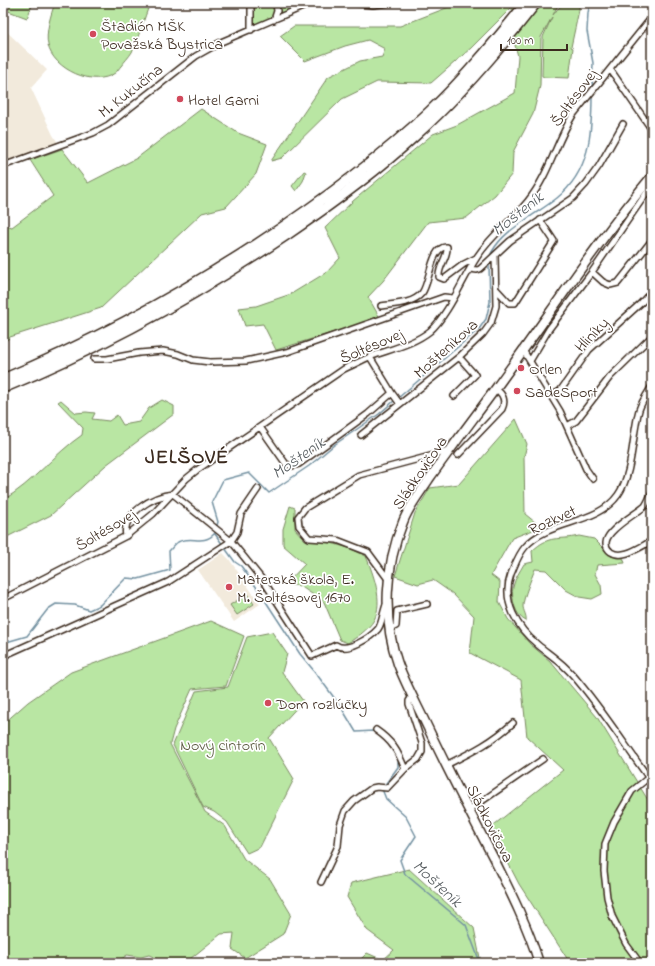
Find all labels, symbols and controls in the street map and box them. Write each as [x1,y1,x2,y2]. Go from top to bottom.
place label: Štadión MŠK Považská Bystrica [101,15,223,57]
scale bar [501,26,567,52]
marker: Štadión MŠK Považská Bystrica [88,29,98,39]
text: 100 m [507,32,534,50]
street label: M. Kukučína [94,59,169,125]
street label: Šoltésovej [545,63,604,132]
place label: Hotel Garni [188,89,259,113]
marker: Hotel Garni [175,94,185,104]
water label: Mošteník [487,185,550,243]
street label: Hliníky [569,312,616,359]
street label: Mošteníkova [409,314,484,385]
street label: Šoltésovej [336,322,408,371]
place label: Orlen [529,358,562,382]
marker: Orlen [516,363,526,373]
place label: SadeSport [525,381,598,405]
marker: SadeSport [512,386,522,396]
water label: Mošteník [267,430,332,486]
street label: Sládkovičova [387,431,454,515]
district label: JELŠOVÉ [145,444,229,473]
street label: Rozkvet [525,499,581,542]
street label: Šoltésovej [71,503,142,558]
place label: Materská škola, E. M. Šoltésovej 1670 [237,568,354,610]
marker: Materská škola, E. M. Šoltésovej 1670 [224,582,234,592]
place label: Dom rozlúčky [275,693,367,717]
marker: Dom rozlúčky [263,698,273,708]
park label: Nový cintorín [180,734,266,758]
street label: Sládkovičova [459,781,519,867]
water label: Mošteník [406,854,469,915]

